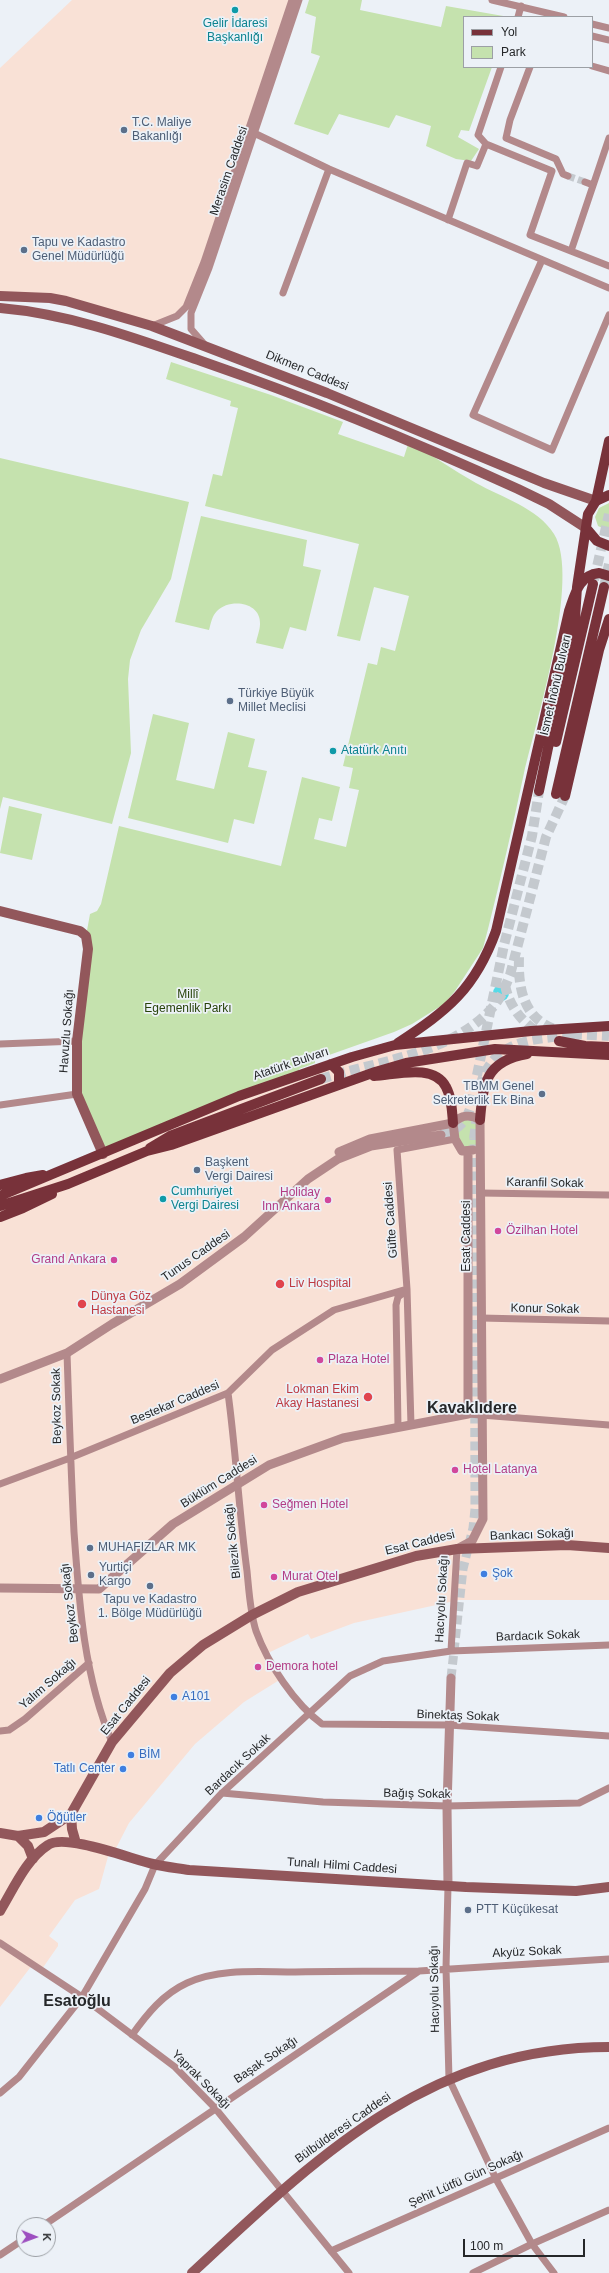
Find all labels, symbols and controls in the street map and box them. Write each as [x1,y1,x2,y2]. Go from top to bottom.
marker: Gelir İdaresi Başkanlığı [230,5,240,15]
legend [463,16,593,68]
place label: Gelir İdaresi Başkanlığı [203,17,267,45]
text: Yol [501,25,517,39]
text: Park [501,45,526,59]
place label: T.C. Maliye Bakanlığı [132,116,191,144]
marker: T.C. Maliye Bakanlığı [119,125,129,135]
street label: Merasim Caddesi [207,125,251,217]
place label: Tapu ve Kadastro Genel Müdürlüğü [32,236,125,264]
marker: Tapu ve Kadastro Genel Müdürlüğü [19,245,29,255]
street label: Dikmen Caddesi [263,348,351,394]
street label: İsmet İnönü Bulvarı [537,633,575,737]
place label: Türkiye Büyük Millet Meclisi [238,687,314,715]
marker: Türkiye Büyük Millet Meclisi [225,696,235,706]
place label: Atatürk Anıtı [341,744,407,758]
marker: Atatürk Anıtı [328,746,338,756]
park label: Millî Egemenlik Parkı [144,988,232,1016]
street label: Havuzlu Sokağı [57,989,77,1073]
street label: Atatürk Bulvarı [251,1044,331,1084]
place label: TBMM Genel Sekreterlik Ek Bina [433,1080,534,1108]
marker: TBMM Genel Sekreterlik Ek Bina [537,1089,547,1099]
place label: Başkent Vergi Dairesi [205,1156,273,1184]
marker: Başkent Vergi Dairesi [192,1165,202,1175]
street label: Karanfil Sokak [506,1175,584,1191]
street label: Güfte Caddesi [381,1181,401,1259]
place label: Cumhuriyet Vergi Dairesi [171,1185,239,1213]
place label: Holiday Inn Ankara [262,1186,320,1214]
marker: Cumhuriyet Vergi Dairesi [158,1194,168,1204]
marker: Holiday Inn Ankara [323,1195,333,1205]
street label: Esat Caddesi [460,1200,474,1272]
place label: Özilhan Hotel [506,1224,578,1238]
marker: Özilhan Hotel [493,1226,503,1236]
street label: Tunus Caddesi [159,1227,233,1285]
place label: Grand Ankara [31,1253,106,1267]
marker: Grand Ankara [109,1255,119,1265]
place label: Liv Hospital [289,1277,351,1291]
marker: Liv Hospital [274,1278,286,1290]
place label: Dünya Göz Hastanesi [91,1290,151,1318]
marker: Dünya Göz Hastanesi [76,1298,88,1310]
street label: Konur Sokak [511,1301,579,1317]
place label: Plaza Hotel [328,1353,389,1367]
marker: Plaza Hotel [315,1355,325,1365]
street label: Beykoz Sokak [49,1368,65,1444]
street label: Bestekar Caddesi [129,1378,221,1428]
place label: Lokman Ekim Akay Hastanesi [276,1383,359,1411]
marker: Lokman Ekim Akay Hastanesi [362,1391,374,1403]
district label: Kavaklıdere [427,1399,517,1419]
street label: Büklüm Caddesi [178,1453,260,1511]
place label: Hotel Latanya [463,1463,537,1477]
marker: Hotel Latanya [450,1465,460,1475]
place label: Seğmen Hotel [272,1498,348,1512]
marker: Seğmen Hotel [259,1500,269,1510]
street label: Bilezik Sokağı [222,1503,244,1579]
street label: Bankacı Sokağı [490,1526,574,1544]
street label: Esat Caddesi [384,1527,456,1559]
place label: MUHAFIZLAR MK [98,1541,196,1555]
marker: MUHAFIZLAR MK [85,1543,95,1553]
street label: Hacıyolu Sokağı [433,1555,451,1643]
place label: Yurtiçi Kargo [99,1561,132,1589]
street label: Beykoz Sokağı [58,1562,82,1644]
place label: Şok [492,1567,513,1581]
marker: Şok [479,1569,489,1579]
marker: Yurtiçi Kargo [86,1570,96,1580]
place label: Murat Otel [282,1570,338,1584]
marker: Murat Otel [269,1572,279,1582]
marker: Tapu ve Kadastro 1. Bölge Müdürlüğü [145,1581,155,1591]
place label: Tapu ve Kadastro 1. Bölge Müdürlüğü [98,1593,202,1621]
street label: Bardacık Sokak [496,1627,580,1645]
street label: Yalım Sokağı [17,1655,79,1713]
place label: Demora hotel [266,1660,338,1674]
marker: Demora hotel [253,1662,263,1672]
street label: Esat Caddesi [98,1674,154,1738]
place label: A101 [182,1690,210,1704]
marker: A101 [169,1692,179,1702]
street label: Binektaş Sokak [416,1707,500,1725]
street label: Bardacık Sokak [202,1731,274,1799]
place label: BİM [139,1748,160,1762]
marker: BİM [126,1750,136,1760]
place label: Tatlı Center [54,1762,115,1776]
marker: Tatlı Center [118,1764,128,1774]
street label: Bağış Sokak [383,1786,451,1802]
place label: Öğütler [47,1811,86,1825]
marker: Öğütler [34,1813,44,1823]
street label: Tunalı Hilmi Caddesi [287,1855,397,1877]
place label: PTT Küçükesat [476,1903,558,1917]
marker: PTT Küçükesat [463,1905,473,1915]
street label: Akyüz Sokak [492,1943,562,1961]
street label: Hacıyolu Sokağı [427,1945,443,2033]
district label: Esatoğlu [43,1992,111,2012]
street label: Başak Sokağı [231,2033,301,2087]
street label: Yaprak Sokağı [168,2047,234,2113]
street label: Bülbülderesi Caddesi [292,2090,394,2166]
street label: Şehit Lütfü Gün Sokağı [406,2147,526,2211]
north arrow [16,2217,56,2257]
scale bar [465,2231,587,2257]
text: K [41,2233,53,2241]
text: 100 m [470,2239,503,2253]

